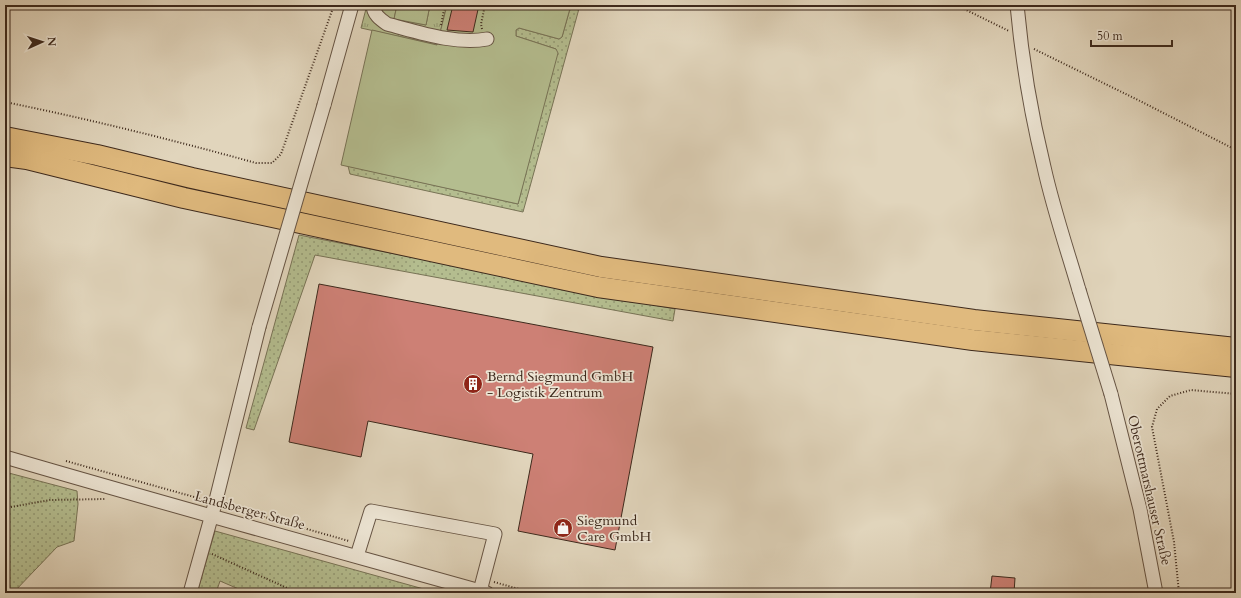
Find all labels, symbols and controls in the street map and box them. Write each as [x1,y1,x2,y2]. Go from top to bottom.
north arrow [22,22,62,62]
scale bar [1091,22,1172,48]
text: 50 m [1097,28,1124,44]
text: N [44,36,59,47]
place label: Bernd Siegmund GmbH - Logistik Zentrum [487,367,633,402]
building icon: Bernd Siegmund GmbH - Logistik Zentrum [462,373,484,395]
street label: Oberottmarshauser Straße [1123,413,1176,567]
street label: Landsberger Straße [192,487,307,534]
place label: Siegmund Care GmbH [577,511,651,546]
shop icon: Siegmund Care GmbH [552,517,574,539]

